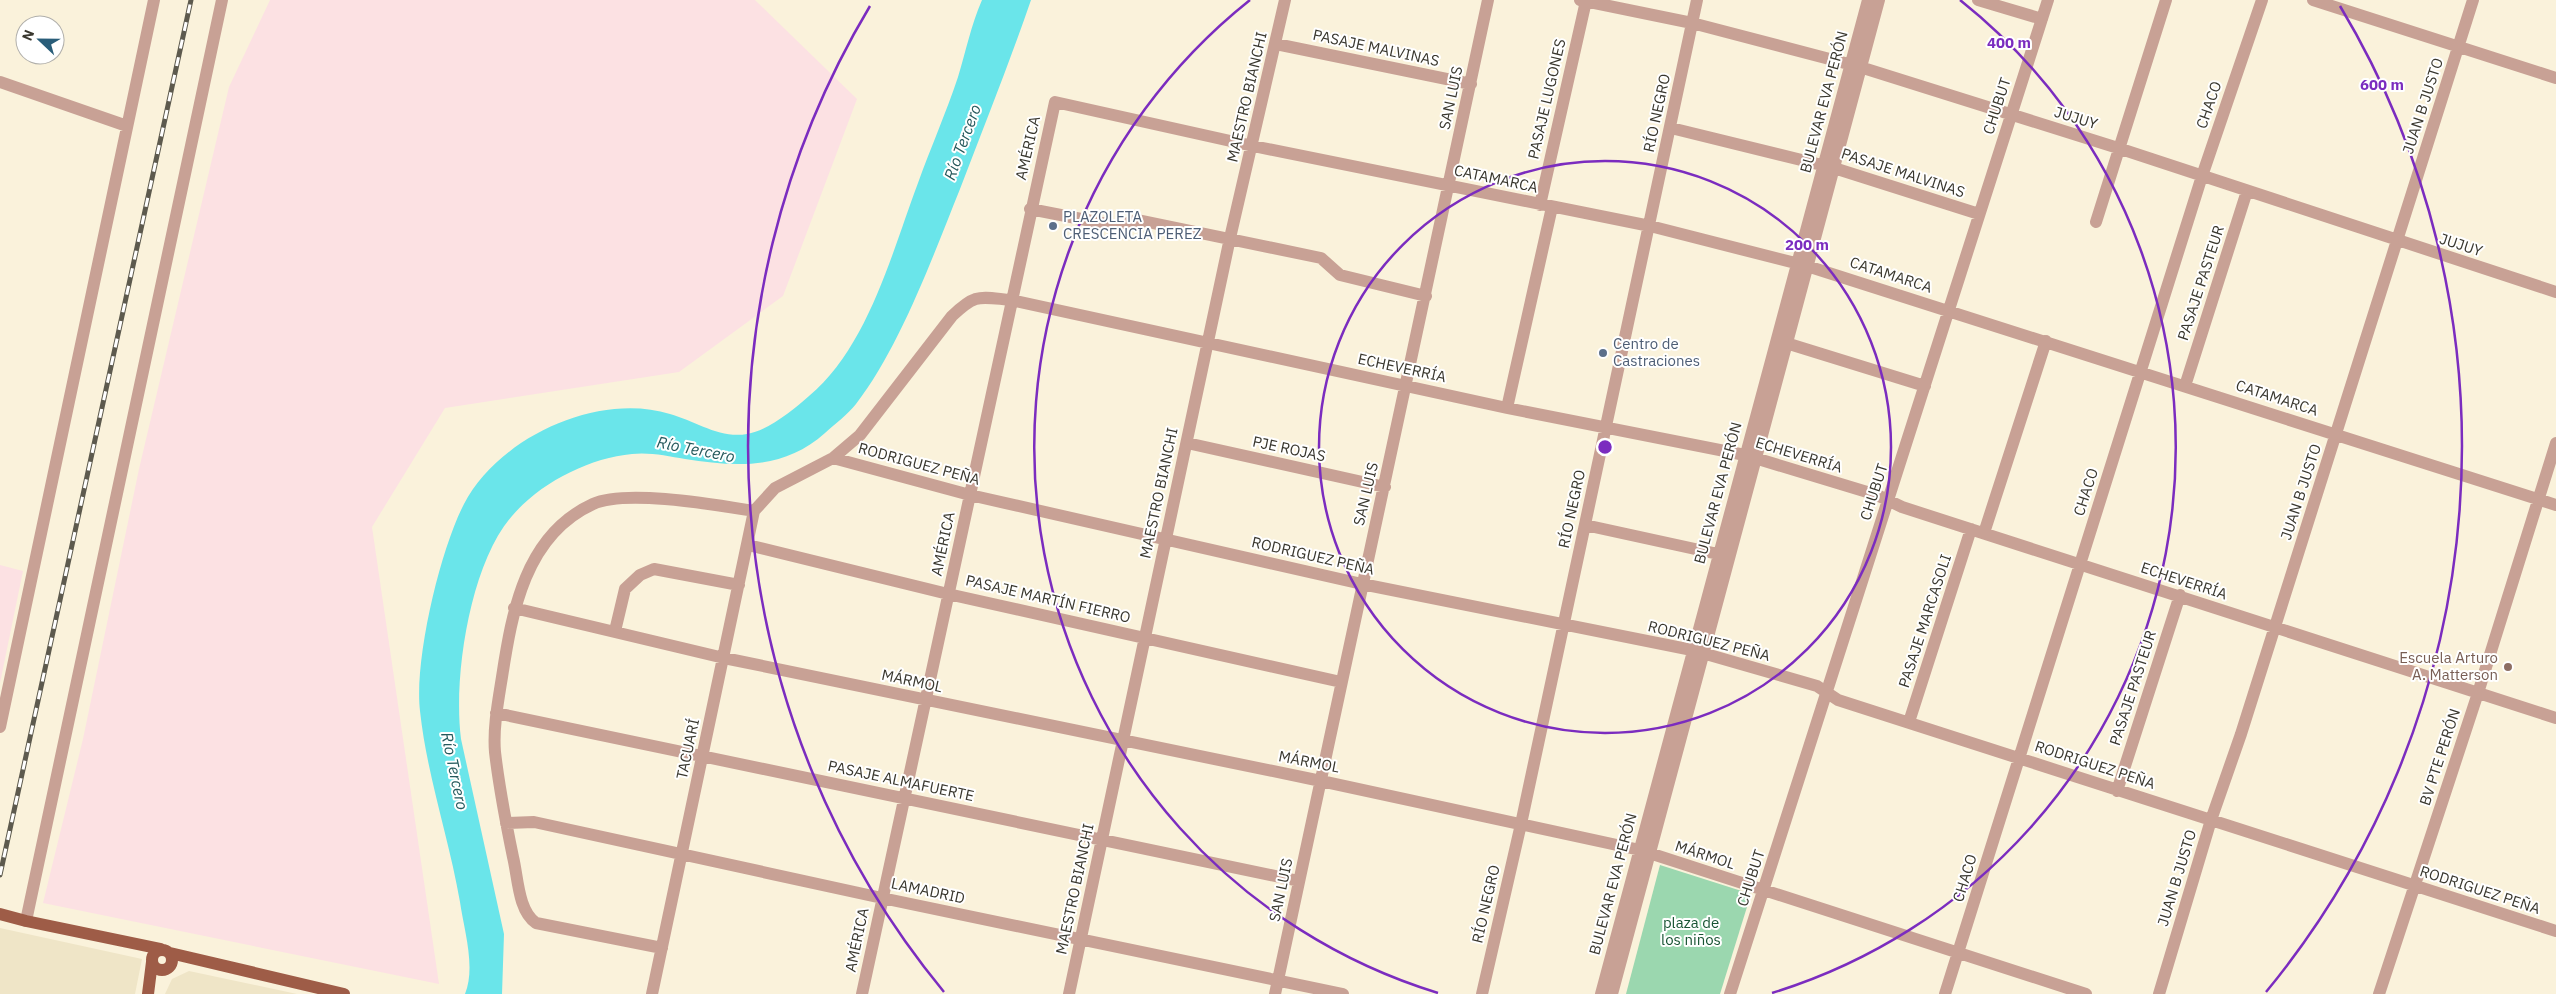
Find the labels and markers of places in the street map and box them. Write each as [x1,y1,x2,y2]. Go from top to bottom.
place label: PLAZOLETA CRESCENCIA PEREZ [1063,207,1202,243]
marker: PLAZOLETA CRESCENCIA PEREZ [1047,220,1059,232]
place label: Centro de Castraciones [1613,334,1700,370]
marker: Centro de Castraciones [1597,347,1609,359]
centre of rings [1596,438,1614,456]
place label: Escuela Arturo A. Matterson [2399,648,2498,684]
marker: Escuela Arturo A. Matterson [2502,661,2514,673]

